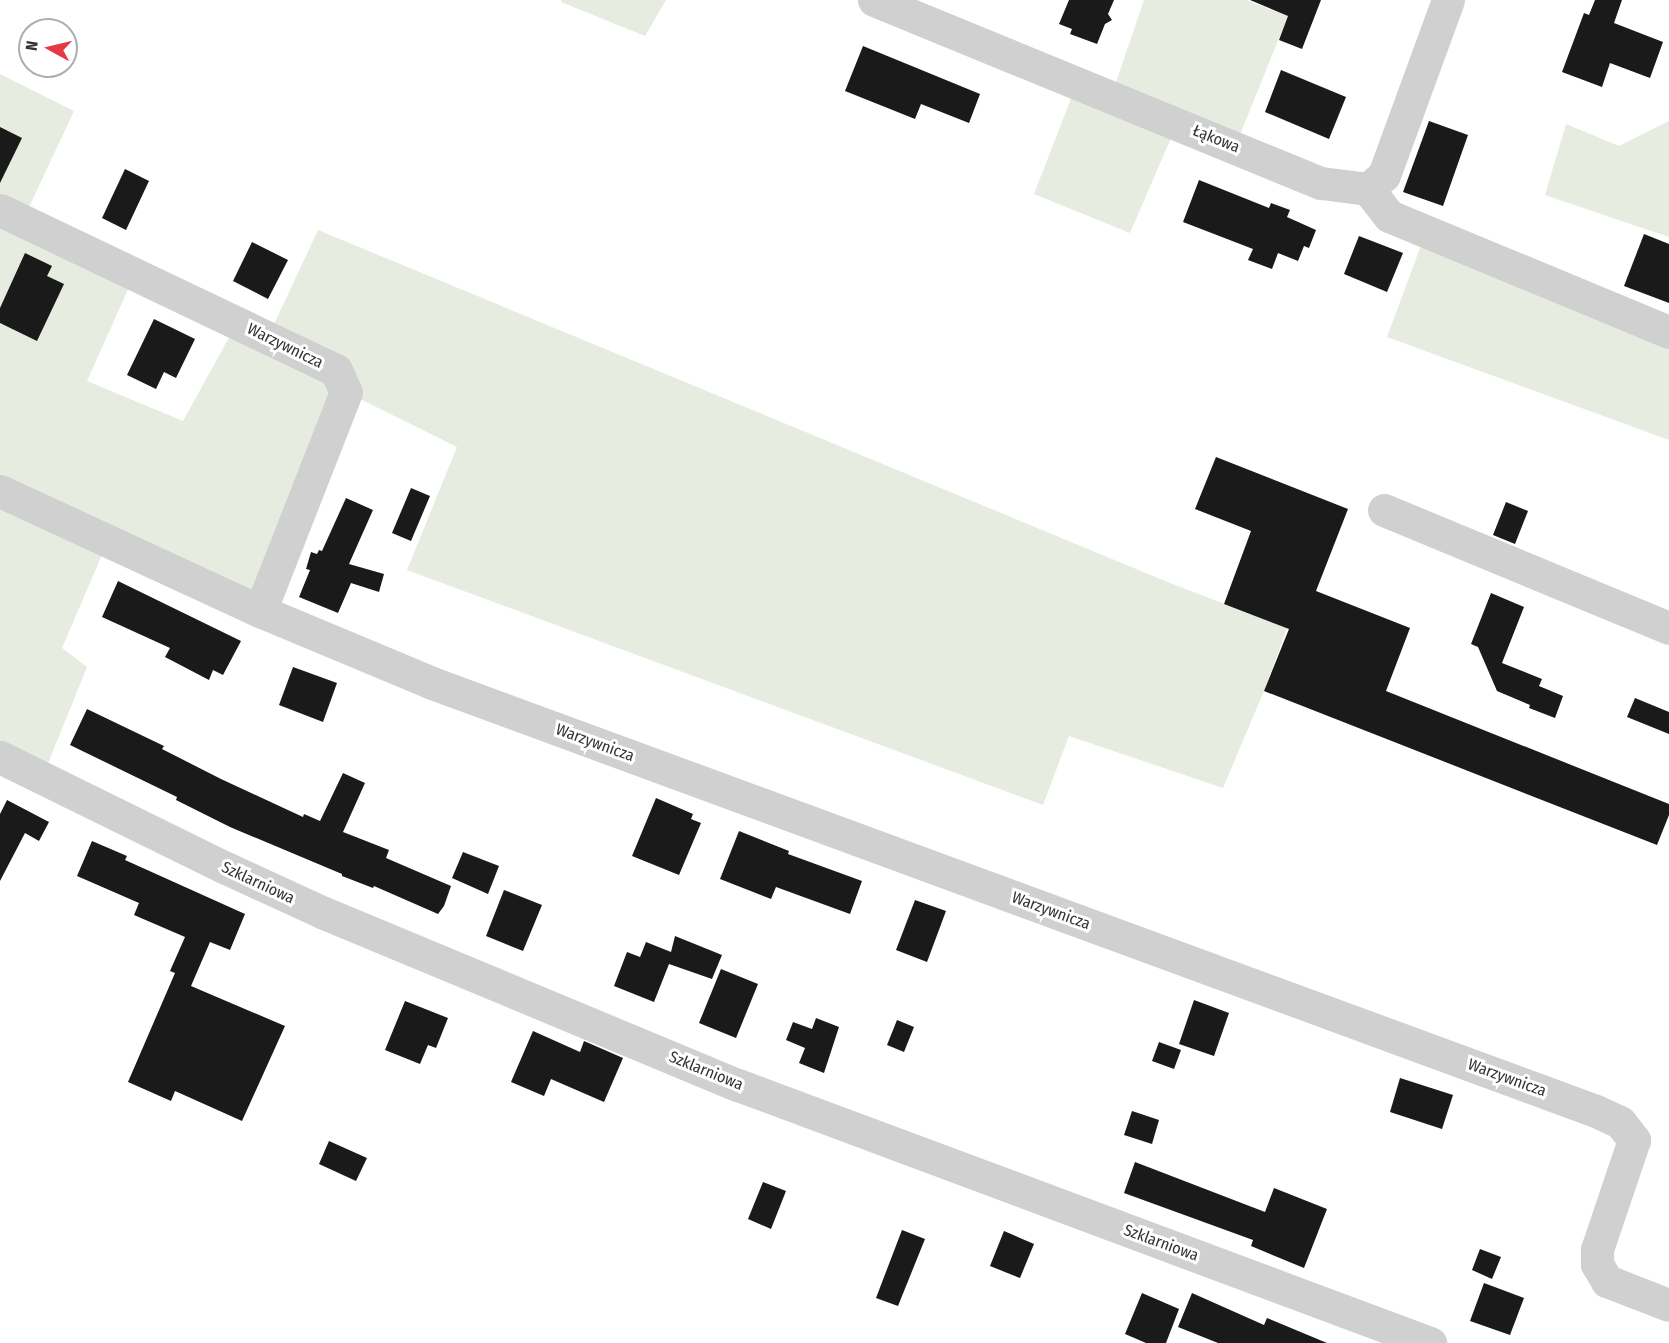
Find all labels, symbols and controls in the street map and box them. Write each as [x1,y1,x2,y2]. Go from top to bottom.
north arrow [18,18,78,78]
text: N [22,40,42,52]
street label: Łąkowa [1190,121,1242,157]
street label: Warzywnicza [244,319,326,373]
street label: Warzywnicza [553,720,637,766]
street label: Szklarniowa [219,858,297,908]
street label: Warzywnicza [1009,888,1093,934]
street label: Szklarniowa [666,1047,746,1095]
street label: Warzywnicza [1465,1055,1549,1101]
street label: Szklarniowa [1121,1221,1201,1265]

